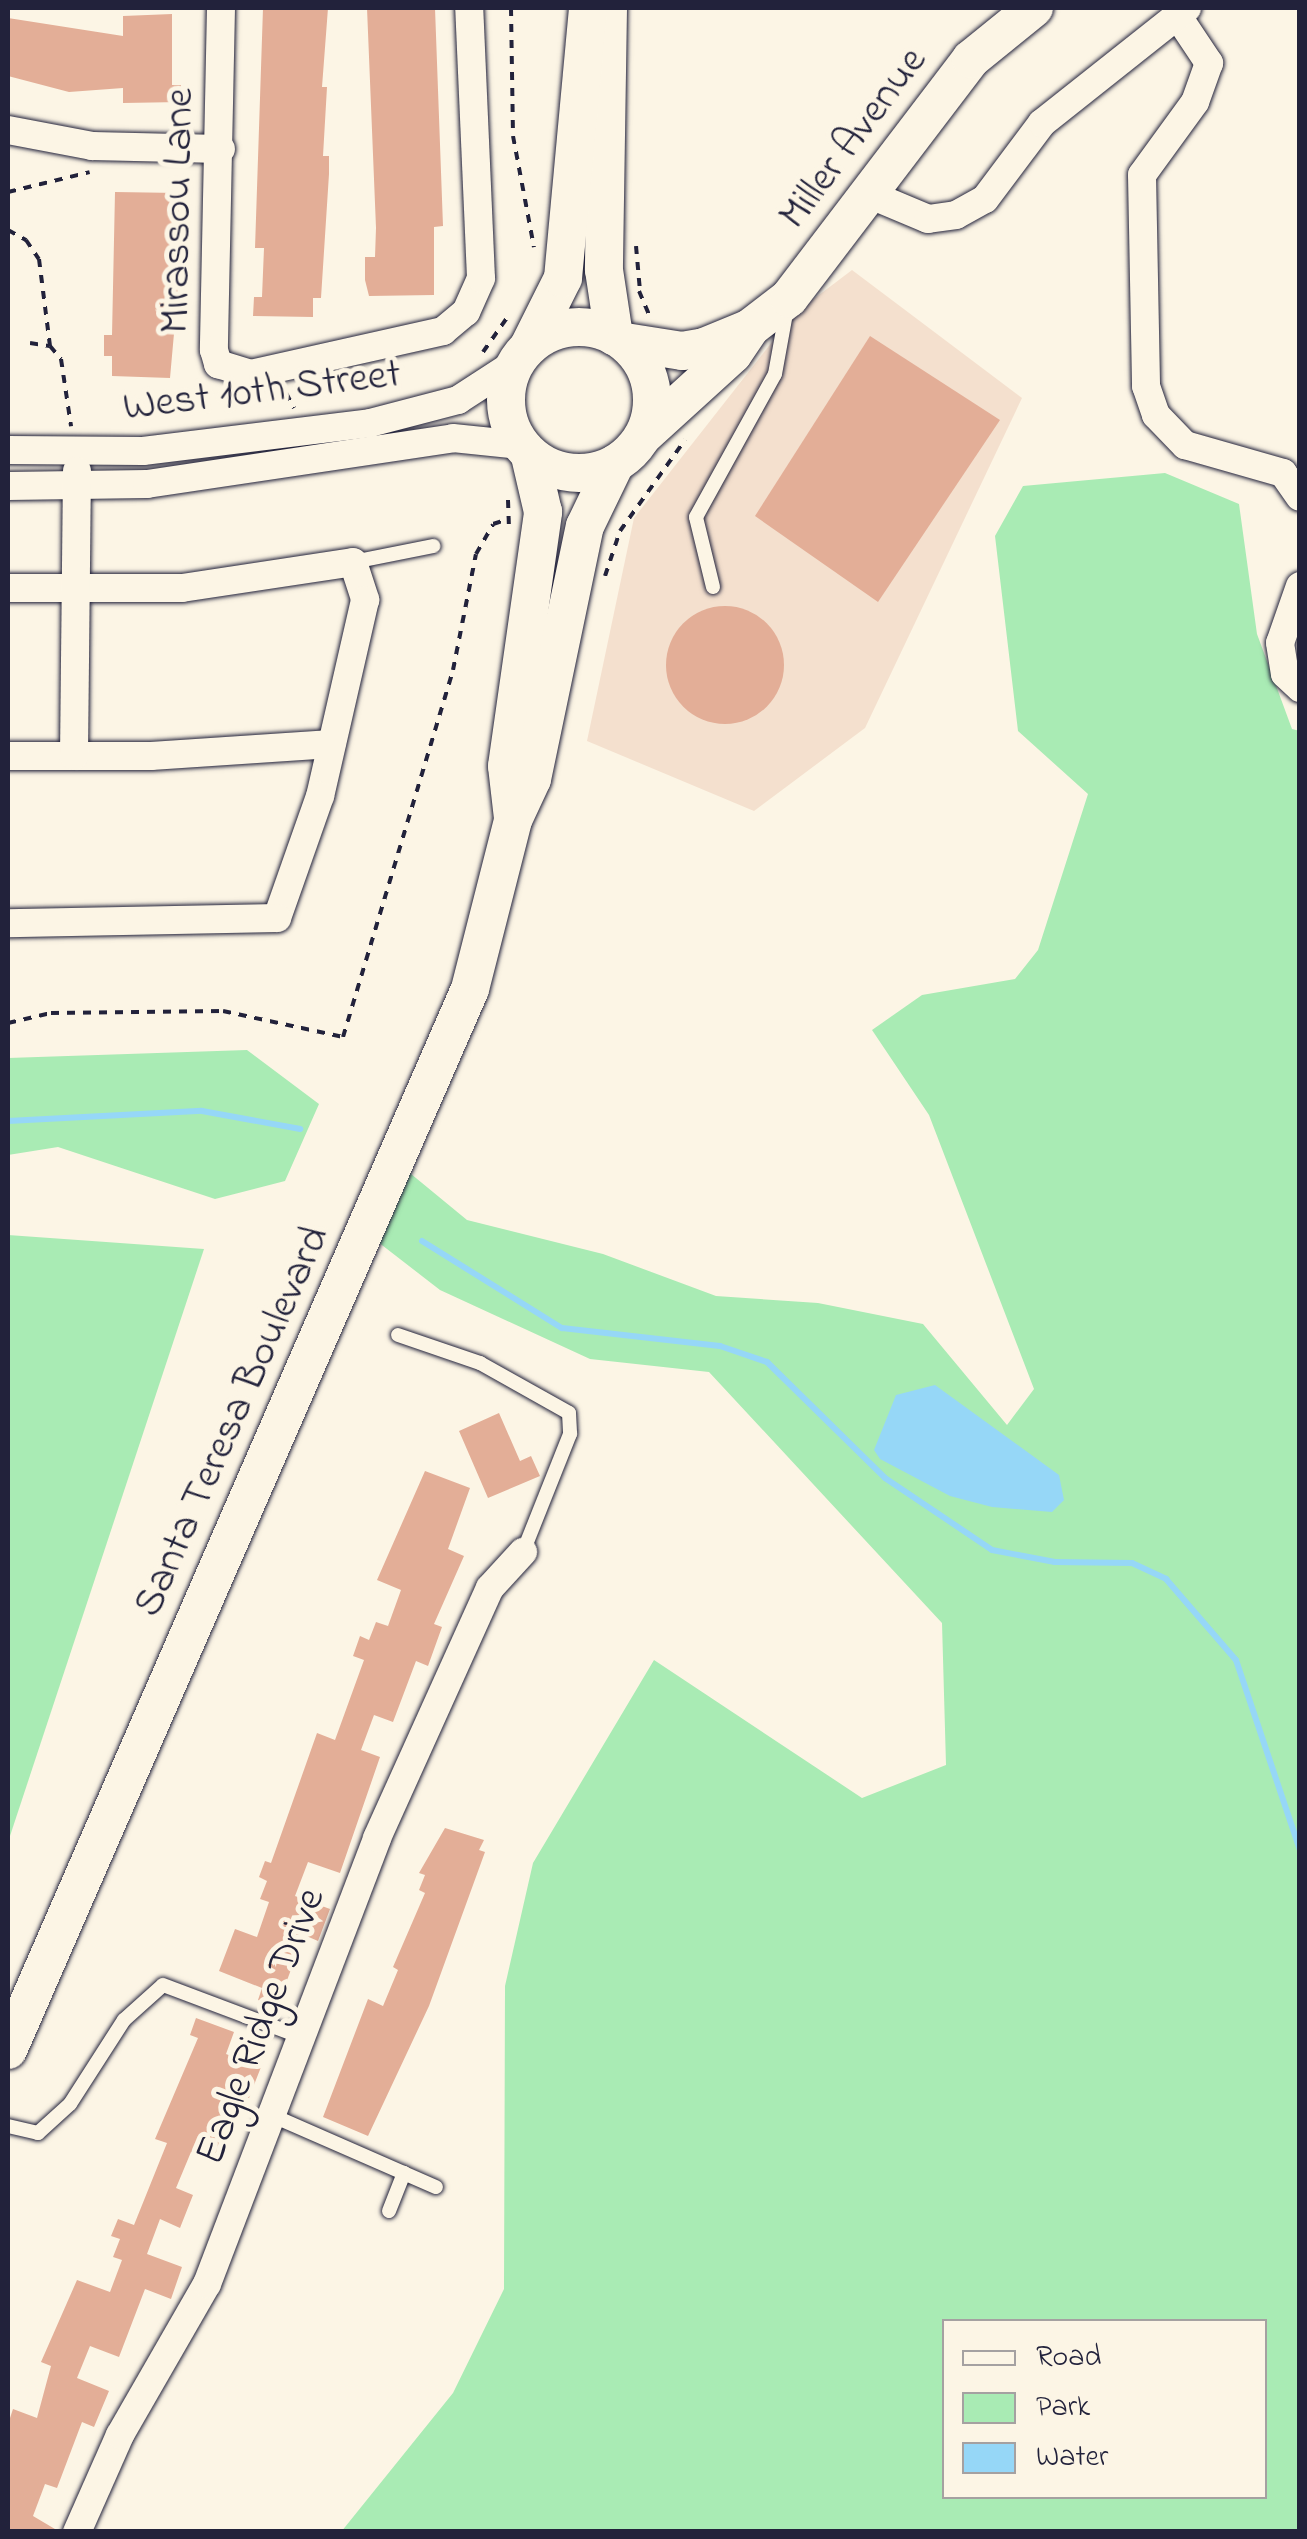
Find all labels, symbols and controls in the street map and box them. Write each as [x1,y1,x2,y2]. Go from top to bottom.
street label: Miller Avenue [769,38,939,240]
street label: Mirassou Lane [152,88,206,334]
street label: West 10th Street [120,350,404,434]
street label: Santa Teresa Boulevard [124,1219,342,1625]
street label: Eagle Ridge Drive [186,1882,338,2172]
legend [942,2319,1267,2499]
text: Road [1036,2336,1101,2380]
text: Park [1036,2386,1090,2430]
text: Water [1036,2436,1108,2480]

